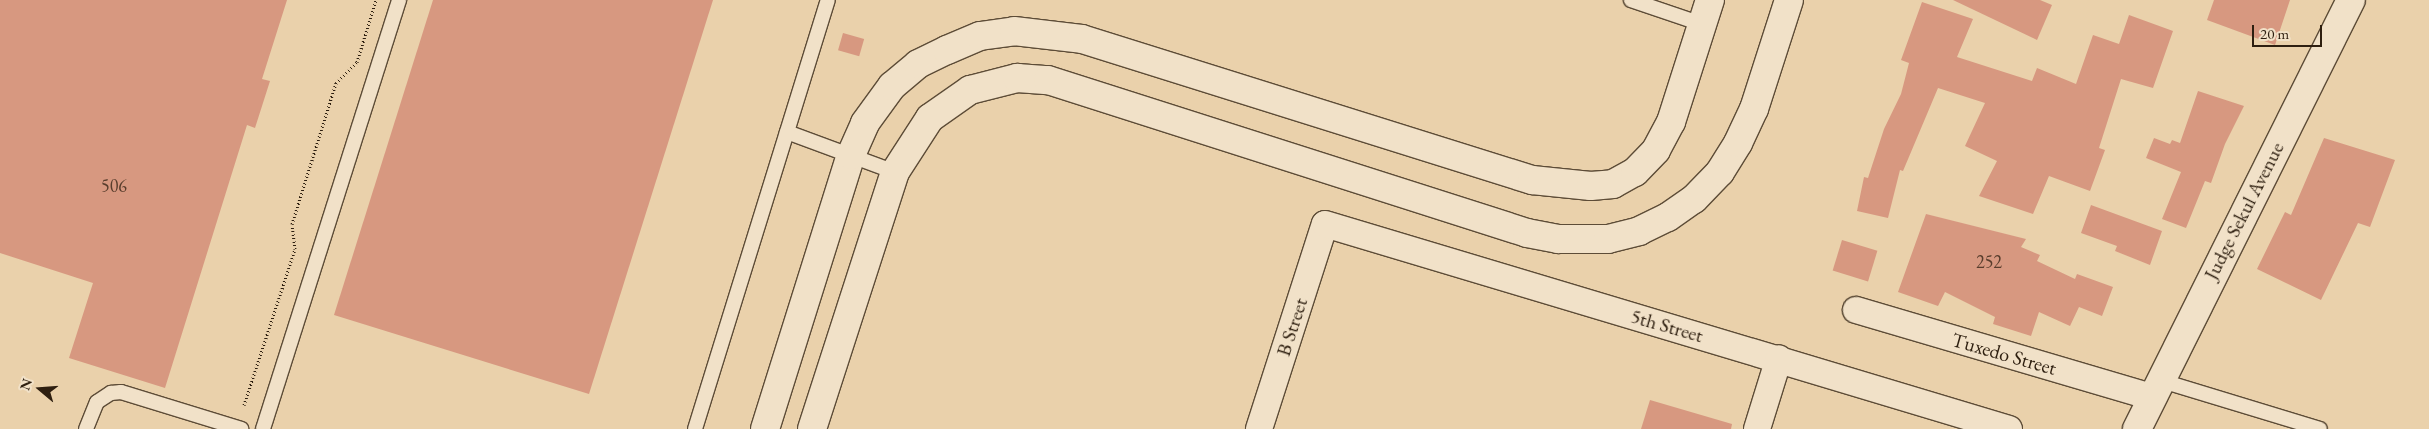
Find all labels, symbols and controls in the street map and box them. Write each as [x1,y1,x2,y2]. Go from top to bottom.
scale bar [2254,15,2324,47]
text: 20 m [2260,24,2289,43]
street label: Judge Sekul Avenue [2199,138,2289,284]
house number: 506 [101,175,127,197]
house number: 252 [1976,251,2002,273]
street label: B Street [1271,295,1313,359]
street label: 5th Street [1628,304,1706,348]
street label: Tuxedo Street [1949,328,2059,380]
north arrow [15,364,65,414]
text: N [15,376,36,393]

